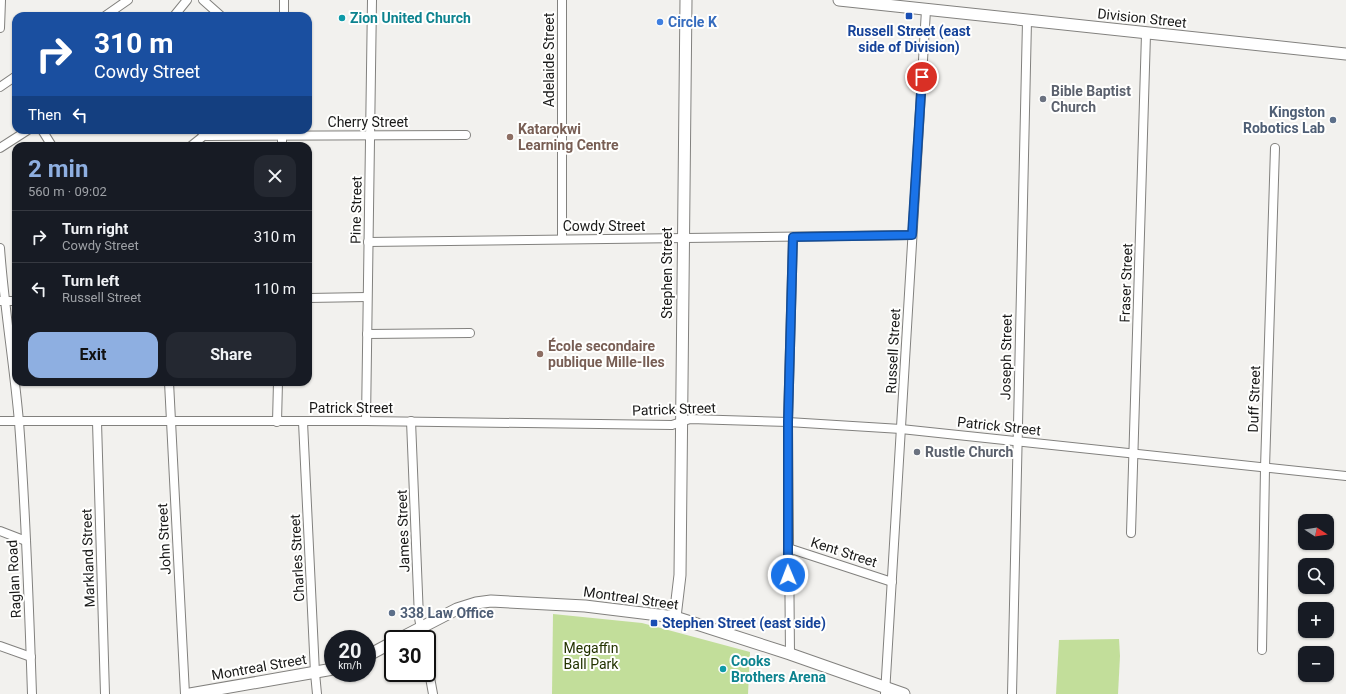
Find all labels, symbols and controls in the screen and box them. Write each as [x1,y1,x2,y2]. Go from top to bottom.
street label: Division Street [1097,5,1188,31]
place label: Zion United Church [350,10,471,26]
marker: Russell Street (east side of Division) [904,11,914,21]
street label: Adelaide Street [541,12,557,107]
marker: Zion United Church [337,13,347,23]
place label: Circle K [668,14,717,30]
marker: Circle K [655,17,665,27]
place label: Russell Street (east side of Division) [847,23,971,56]
text: 310 m [94,27,173,60]
icon: right [28,28,80,80]
pin [905,60,939,94]
text: Cowdy Street [94,61,200,82]
icon: arrive [911,66,933,88]
place label: Bible Baptist Church [1051,83,1131,115]
marker: Bible Baptist Church [1038,94,1048,104]
icon: left [69,104,91,126]
place label: Kingston Robotics Lab [1243,104,1325,136]
text: Then [28,106,61,124]
street label: Cherry Street [328,114,409,130]
marker: Kingston Robotics Lab [1328,115,1338,125]
place label: Katarokwi Learning Centre [518,121,619,153]
marker: Katarokwi Learning Centre [505,132,515,142]
text: 2 min [28,155,88,183]
button: close [254,155,296,197]
street label: Pine Street [347,176,365,244]
text: 560 m · 09:02 [28,184,107,199]
street label: Cowdy Street [563,218,646,234]
text: Turn right [62,220,128,238]
icon: right [28,226,50,248]
street label: Stephen Street [659,227,675,319]
text: 310 m [254,228,296,246]
text: Cowdy Street [62,238,139,253]
street label: Fraser Street [1117,243,1135,323]
text: Turn left [62,272,119,290]
icon: left [28,278,50,300]
text: 110 m [254,280,296,298]
text: Russell Street [62,290,141,305]
street label: Russell Street [883,308,903,394]
street label: Joseph Street [997,313,1015,400]
button: Exit [28,332,158,378]
button: Share [166,332,296,378]
place label: École secondaire publique Mille-Iles [548,337,665,370]
marker: École secondaire publique Mille-Iles [535,349,545,359]
street label: Duff Street [1245,365,1263,433]
street label: Patrick Street [309,400,393,416]
street label: Patrick Street [632,400,717,418]
street label: Patrick Street [956,414,1042,438]
place label: Rustle Church [925,444,1014,460]
marker: Rustle Church [912,447,922,457]
street label: James Street [394,489,412,573]
street label: John Street [154,502,174,575]
street label: Markland Street [78,508,98,608]
street label: Charles Street [287,513,307,602]
north arrow [1298,514,1334,550]
map controls [1298,514,1334,682]
street label: Kent Street [809,534,880,570]
street label: Raglan Road [4,539,24,619]
position arrow [767,554,809,596]
button: search [1298,558,1334,594]
street label: Montreal Street [582,583,680,613]
button: + [1298,602,1334,638]
place label: 338 Law Office [400,605,494,621]
marker: 338 Law Office [387,608,397,618]
place label: Stephen Street (east side) [662,615,826,632]
marker: Stephen Street (east side) [649,618,659,628]
speed limit sign: 30 [384,630,436,682]
text: 20 [339,639,361,663]
park label: Megaffin Ball Park [564,640,619,672]
button: − [1298,646,1334,682]
street label: Montreal Street [210,651,308,683]
place label: Cooks Brothers Arena [731,653,827,685]
text: km/h [338,660,362,671]
marker: Cooks Brothers Arena [718,664,728,674]

